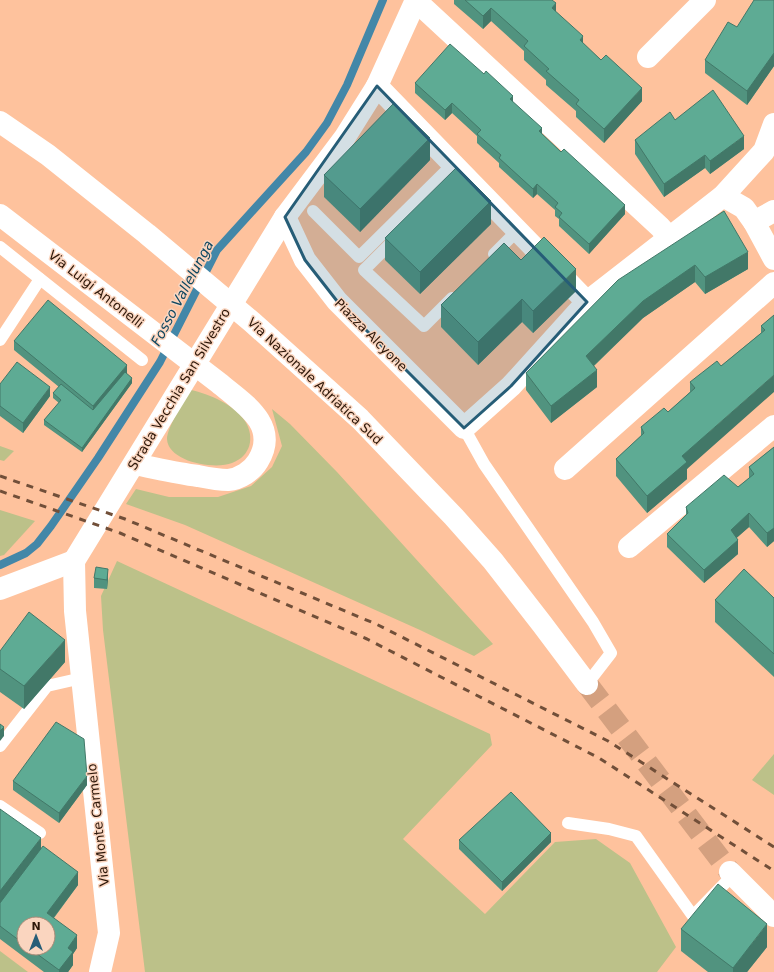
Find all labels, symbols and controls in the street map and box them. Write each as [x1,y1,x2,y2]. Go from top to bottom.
water label: Fosso Vallelunga [147,238,217,348]
street label: Via Luigi Antonelli [46,247,146,331]
street label: Piazza Alcyone [332,296,410,374]
street label: Strada Vecchia San Silvestro [125,305,233,472]
street label: Via Nazionale Adriatica Sud [244,315,386,447]
street label: Via Monte Carmelo [84,763,112,887]
north arrow [16,916,56,956]
text: N [31,920,41,933]

